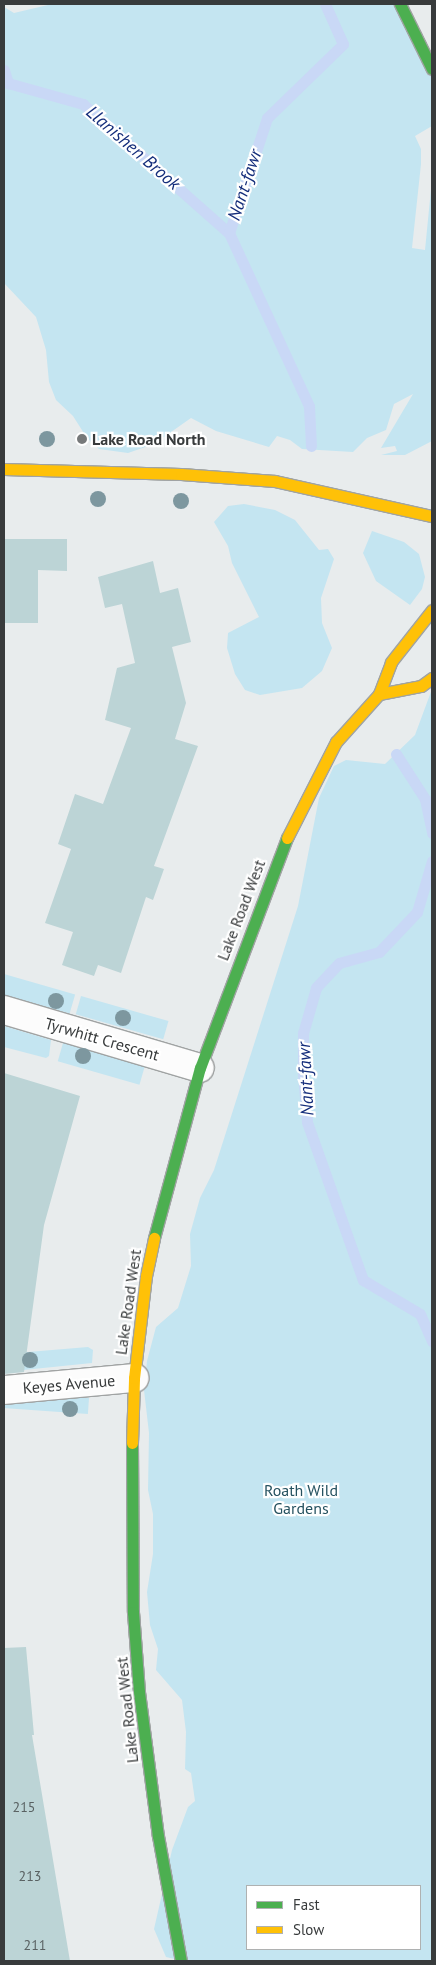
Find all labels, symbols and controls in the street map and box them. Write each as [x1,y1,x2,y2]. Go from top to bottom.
water label: Llanishen Brook [82,101,184,195]
water label: Nant-fawr [223,147,267,223]
place label: Lake Road North [92,429,206,449]
marker: Lake Road North [76,433,88,445]
street label: Lake Road West [213,857,269,963]
street label: Tyrwhitt Crescent [43,1014,161,1064]
water label: Nant-fawr [293,1042,319,1116]
street label: Lake Road West [111,1248,145,1356]
street label: Keyes Avenue [22,1370,116,1398]
park label: Roath Wild Gardens [264,1480,338,1518]
street label: Lake Road West [112,1656,142,1764]
house number: 215 [13,1799,35,1815]
house number: 213 [19,1868,41,1884]
legend [246,1885,421,1950]
text: Fast [293,1895,320,1914]
text: Slow [293,1920,324,1939]
house number: 211 [24,1937,46,1953]

